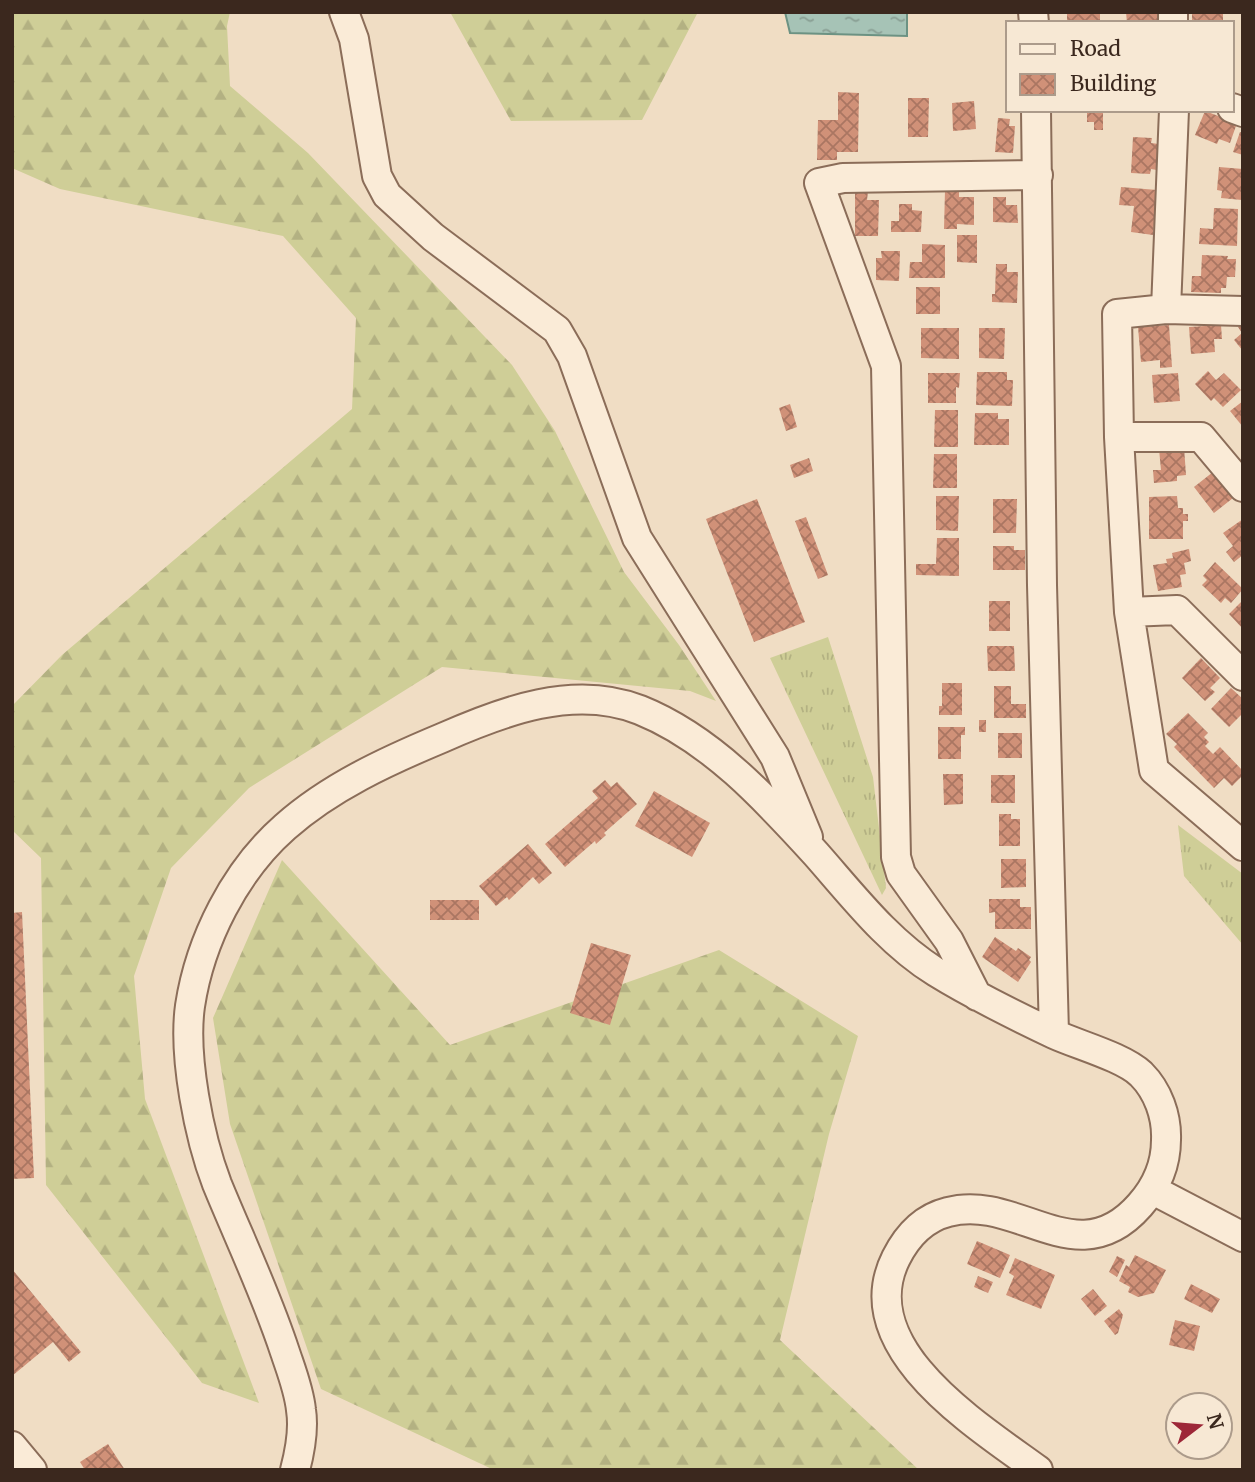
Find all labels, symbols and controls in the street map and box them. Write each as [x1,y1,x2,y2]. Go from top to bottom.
legend [1006,21,1234,112]
text: Road [1070,35,1121,62]
text: Building [1070,70,1157,97]
north arrow [1164,1391,1234,1461]
text: N [1202,1411,1229,1432]

